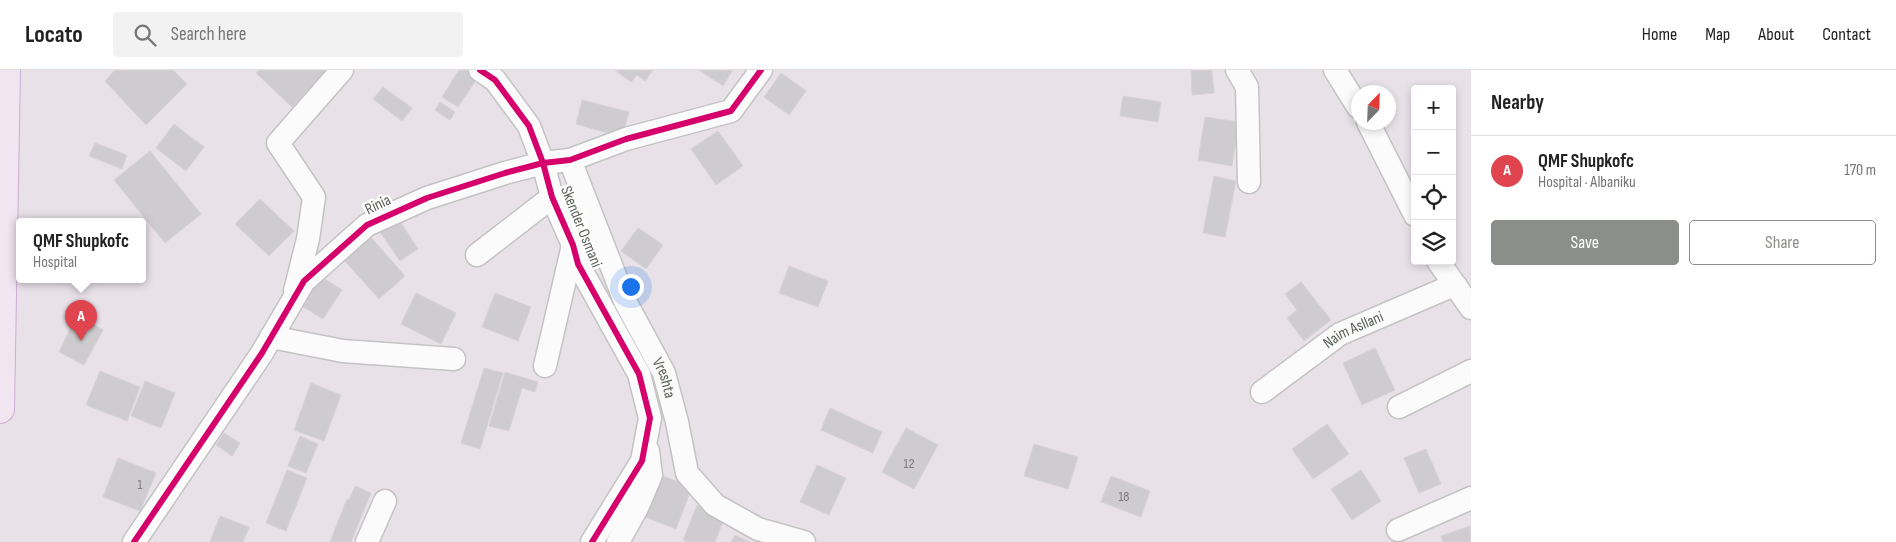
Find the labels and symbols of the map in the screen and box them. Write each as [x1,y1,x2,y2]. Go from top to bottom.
north arrow [1351,85,1396,130]
street label: Skender Osmani [556,184,606,270]
street label: Rinia [362,191,394,219]
your location [618,274,644,300]
pin: A [65,300,97,341]
street label: Naim Asllani [1319,307,1386,353]
street label: Vreshta [648,354,680,400]
house number: 12 [904,455,915,472]
house number: 1 [138,476,143,493]
house number: 18 [1118,488,1130,505]

